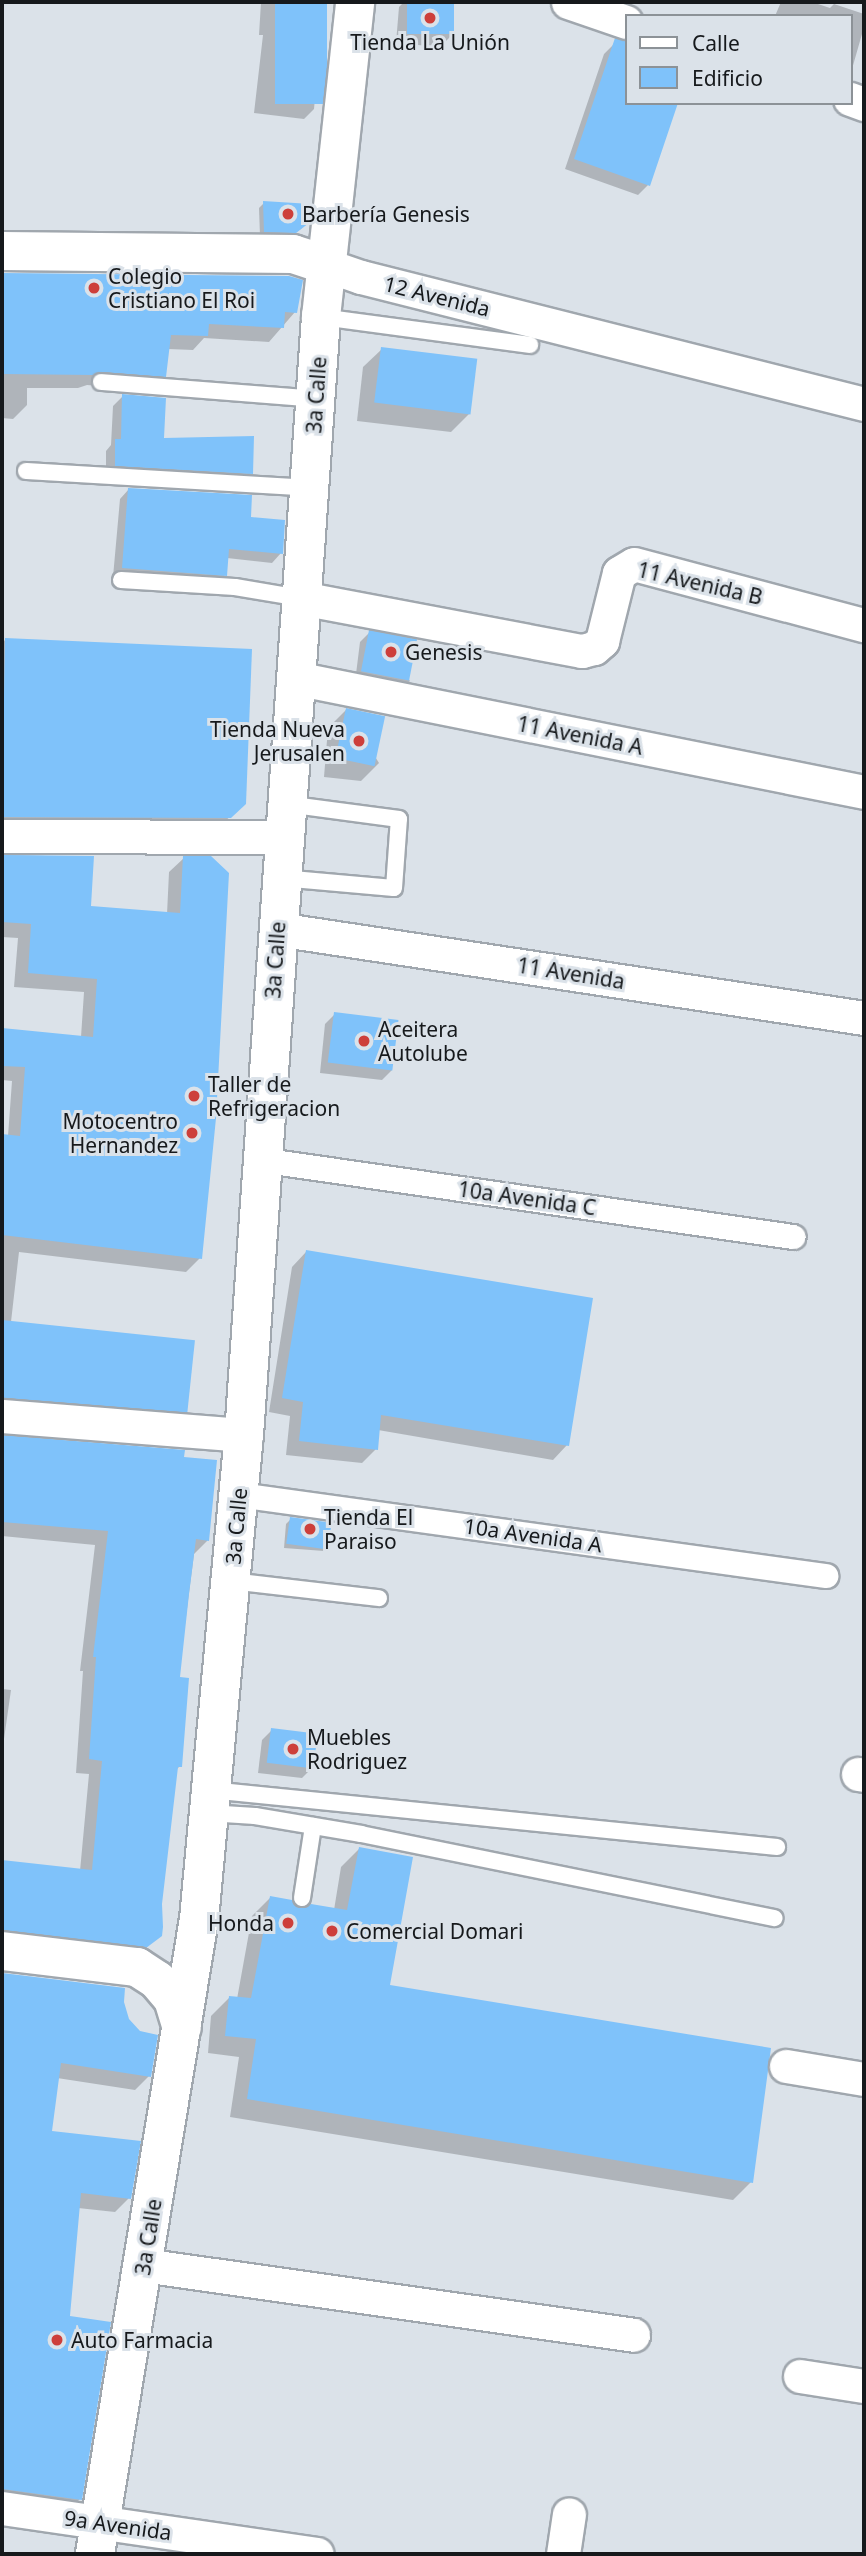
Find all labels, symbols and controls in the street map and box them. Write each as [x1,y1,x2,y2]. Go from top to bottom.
marker: Tienda La Unión [422,10,438,26]
legend [624,14,852,105]
place label: Tienda La Unión [350,29,510,55]
text: Calle [692,29,740,57]
text: Edificio [692,64,763,92]
place label: Barbería Genesis [302,201,470,227]
marker: Barbería Genesis [280,206,296,222]
place label: Colegio Cristiano El Roi [108,263,255,313]
street label: 12 Avenida [381,271,493,321]
marker: Colegio Cristiano El Roi [86,280,102,296]
street label: 3a Calle [301,356,331,434]
street label: 11 Avenida B [635,556,765,610]
place label: Genesis [405,639,482,665]
marker: Genesis [383,644,399,660]
street label: 11 Avenida A [515,710,645,760]
place label: Tienda Nueva Jerusalen [210,716,345,766]
marker: Tienda Nueva Jerusalen [351,733,367,749]
street label: 3a Calle [260,921,290,999]
street label: 11 Avenida [515,952,627,994]
place label: Aceitera Autolube [378,1016,468,1066]
marker: Aceitera Autolube [356,1033,372,1049]
place label: Taller de Refrigeracion [208,1071,340,1121]
marker: Taller de Refrigeracion [186,1088,202,1104]
place label: Motocentro Hernandez [63,1108,178,1158]
marker: Motocentro Hernandez [184,1125,200,1141]
street label: 10a Avenida C [456,1176,598,1220]
street label: 3a Calle [220,1487,252,1565]
place label: Tienda El Paraiso [324,1504,413,1554]
street label: 10a Avenida A [462,1513,604,1557]
marker: Tienda El Paraiso [302,1521,318,1537]
place label: Muebles Rodriguez [307,1724,407,1774]
marker: Muebles Rodriguez [285,1741,301,1757]
place label: Honda [208,1910,274,1936]
marker: Honda [280,1915,296,1931]
place label: Comercial Domari [346,1918,523,1944]
marker: Comercial Domari [324,1923,340,1939]
street label: 3a Calle [130,2197,166,2277]
place label: Auto Farmacia [71,2327,213,2353]
marker: Auto Farmacia [49,2332,65,2348]
street label: 9a Avenida [63,2505,173,2545]

